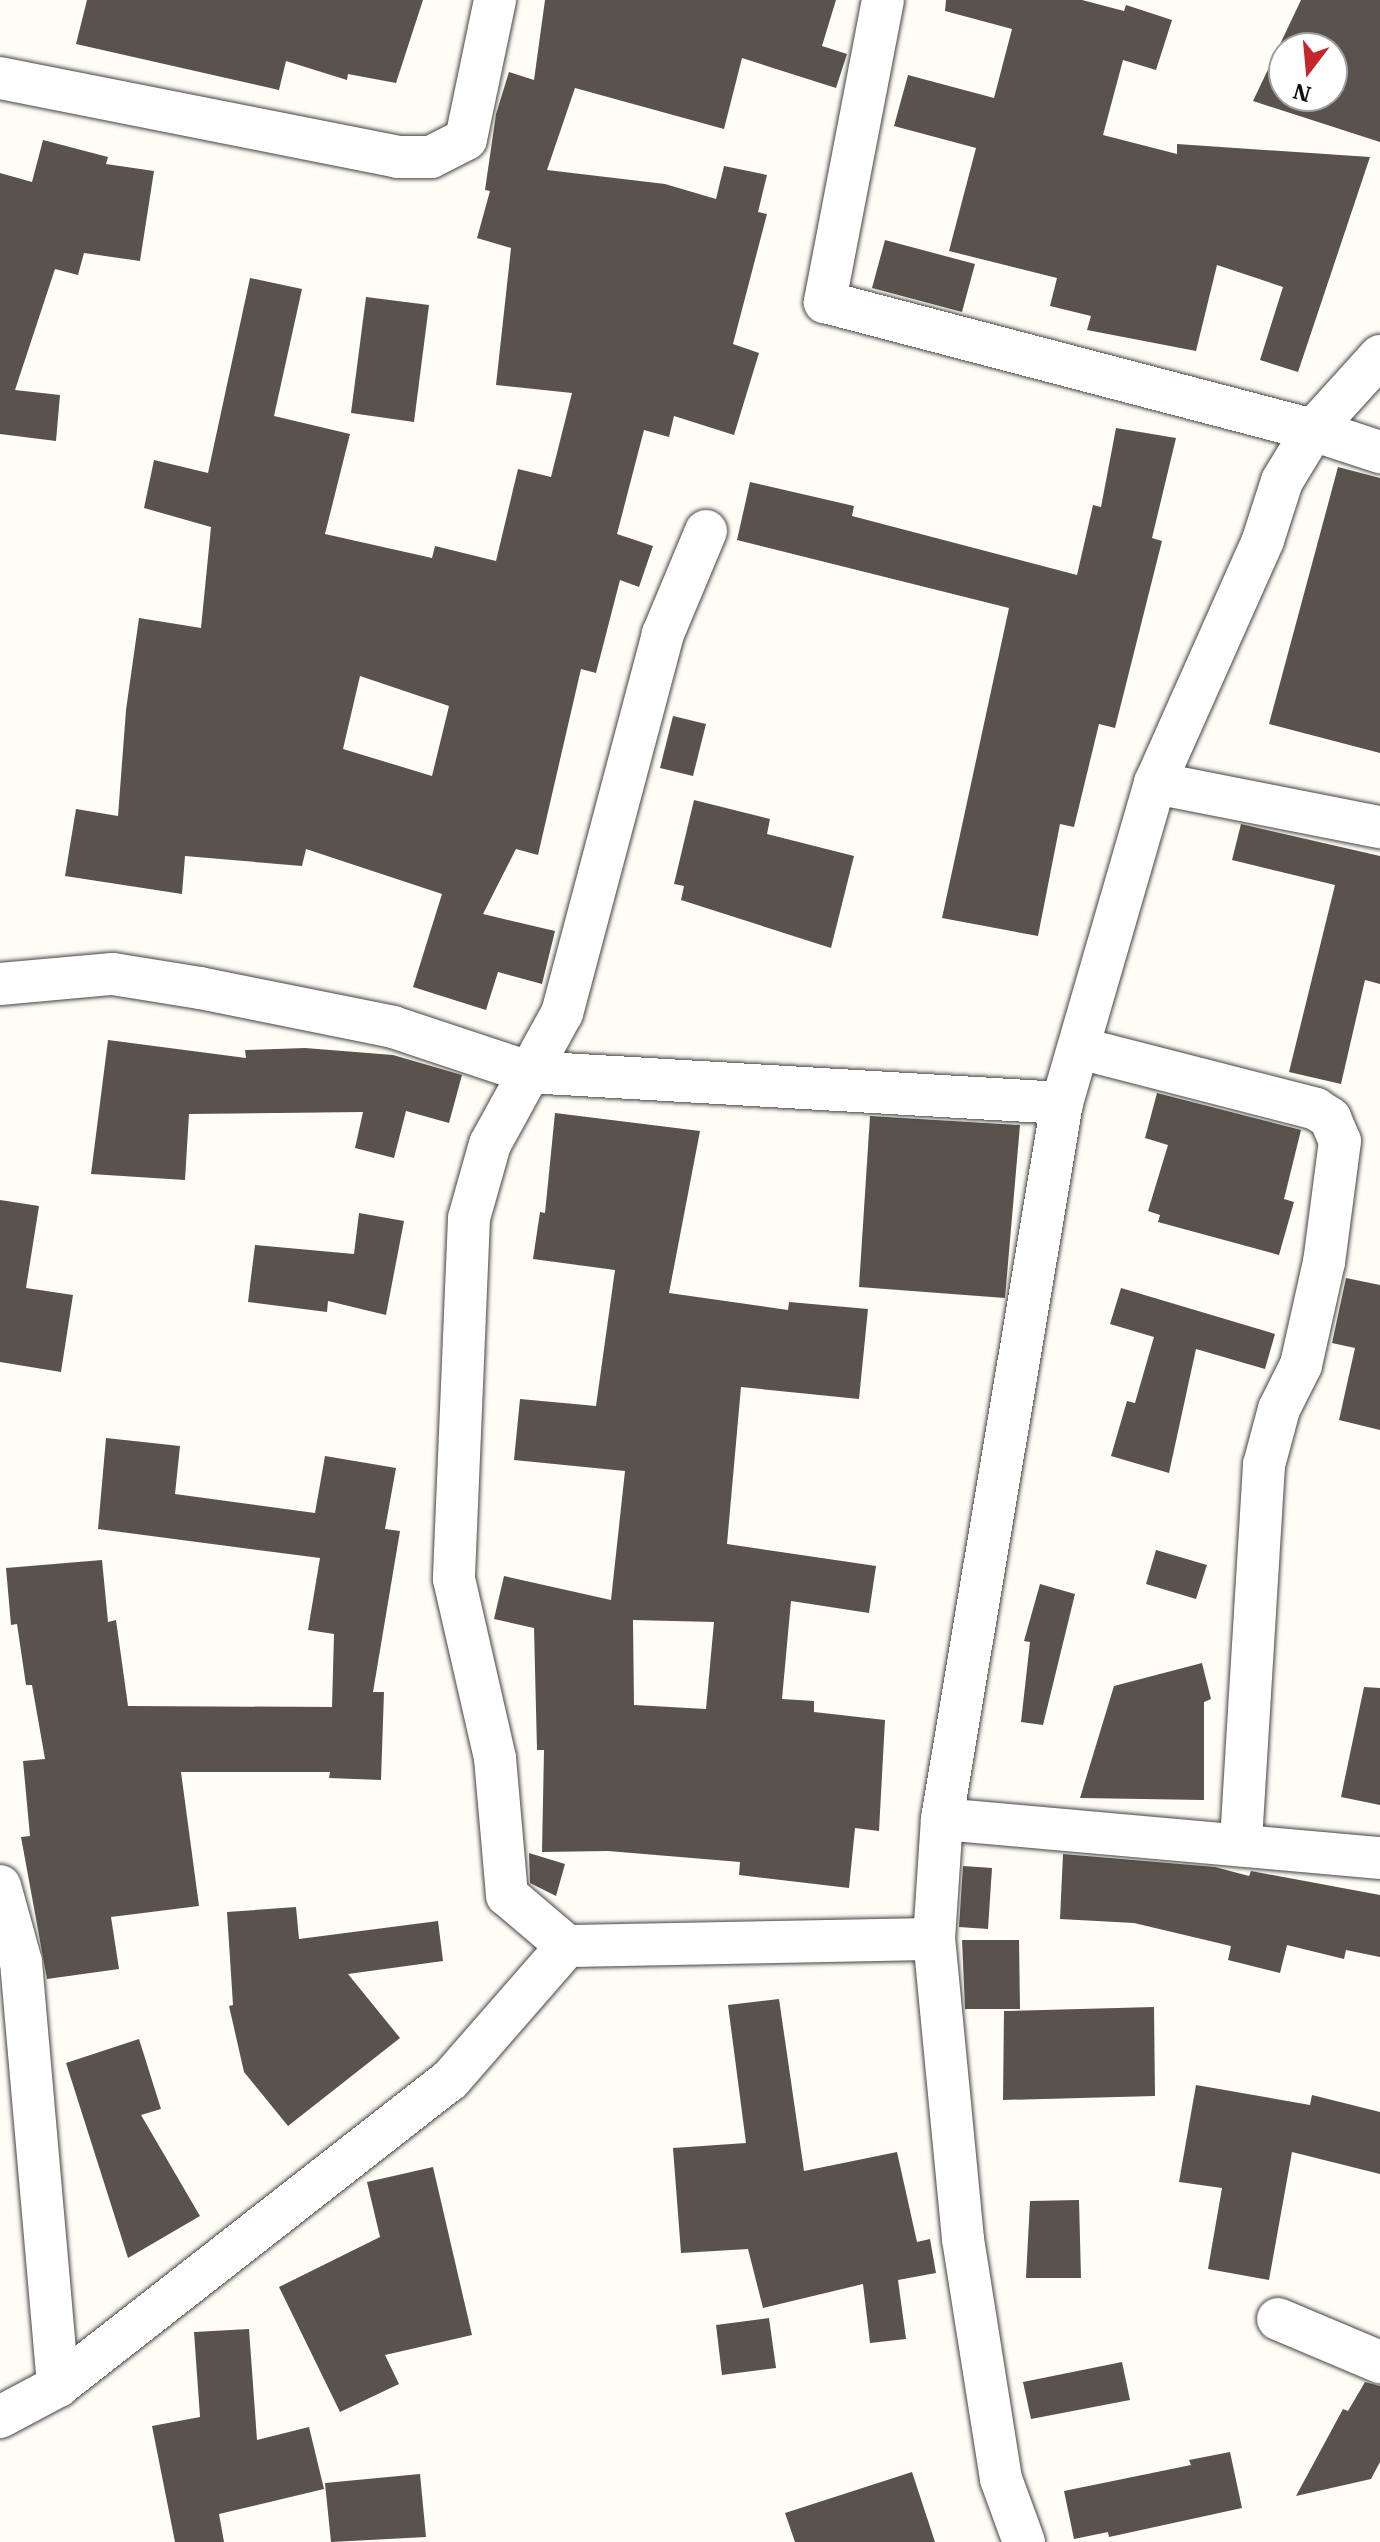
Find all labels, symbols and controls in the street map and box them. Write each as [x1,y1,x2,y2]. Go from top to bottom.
north arrow [1268,32,1348,112]
text: N [1289,77,1314,110]

